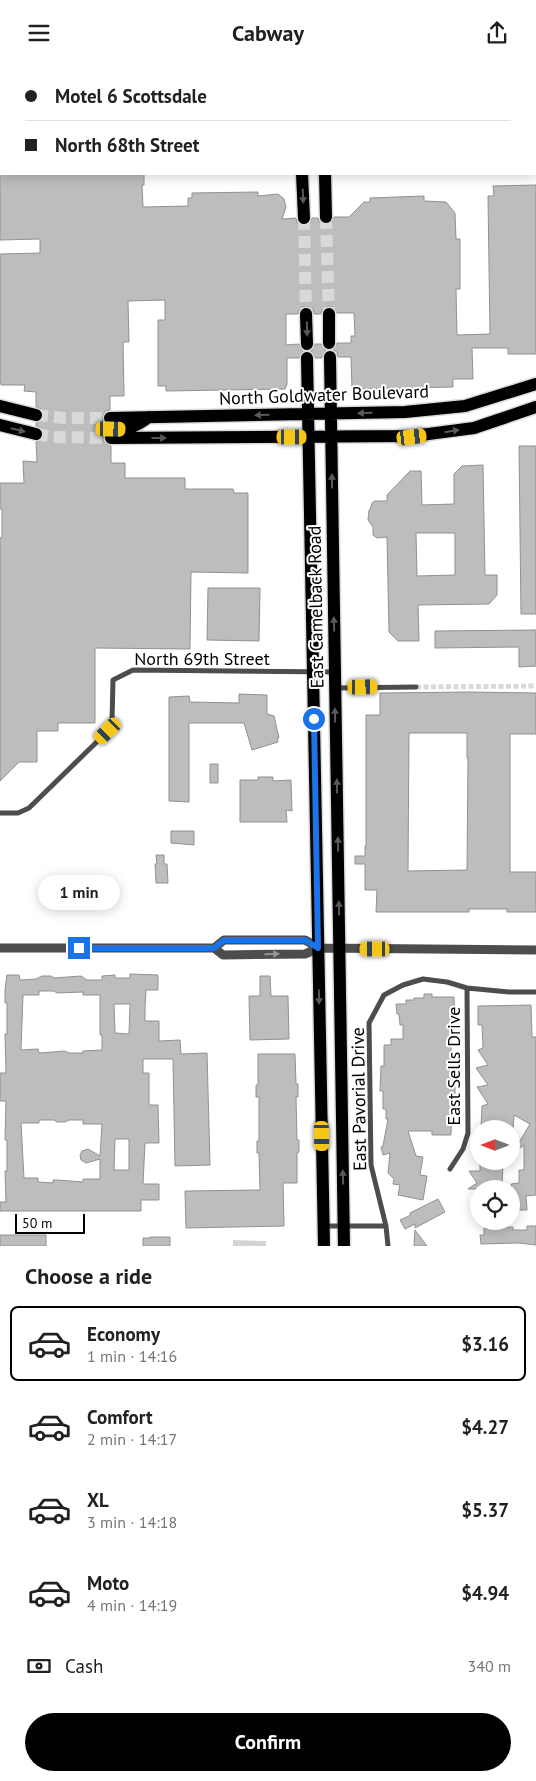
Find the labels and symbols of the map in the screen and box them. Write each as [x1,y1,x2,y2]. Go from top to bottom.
one-way arrow [299,188,307,204]
one-way arrow [303,321,311,337]
street label: North Goldwater Boulevard [219,379,429,410]
one-way arrow [356,409,372,417]
one-way arrow [254,411,270,419]
car [95,421,126,437]
one-way arrow [11,426,26,434]
one-way arrow [444,427,460,435]
car [396,428,427,446]
car [277,430,307,445]
one-way arrow [152,434,168,442]
one-way arrow [328,473,336,489]
street label: East Camelback Road [303,525,328,689]
one-way arrow [330,615,338,631]
street label: North 69th Street [134,647,270,670]
car [347,679,378,695]
one-way arrow [331,707,339,723]
route start [303,708,325,730]
car [92,715,123,747]
one-way arrow [333,777,341,793]
one-way arrow [334,836,342,852]
callout: 1 min [38,875,120,911]
one-way arrow [335,900,343,916]
route end [68,937,90,959]
car [360,942,390,957]
one-way arrow [264,950,280,958]
one-way arrow [316,989,324,1005]
street label: East Sells Drive [442,1007,465,1126]
street label: East Pavorial Drive [346,1027,371,1171]
north arrow [470,1120,520,1170]
car [314,1121,329,1151]
one-way arrow [339,1169,347,1185]
scale bar [15,1211,85,1234]

